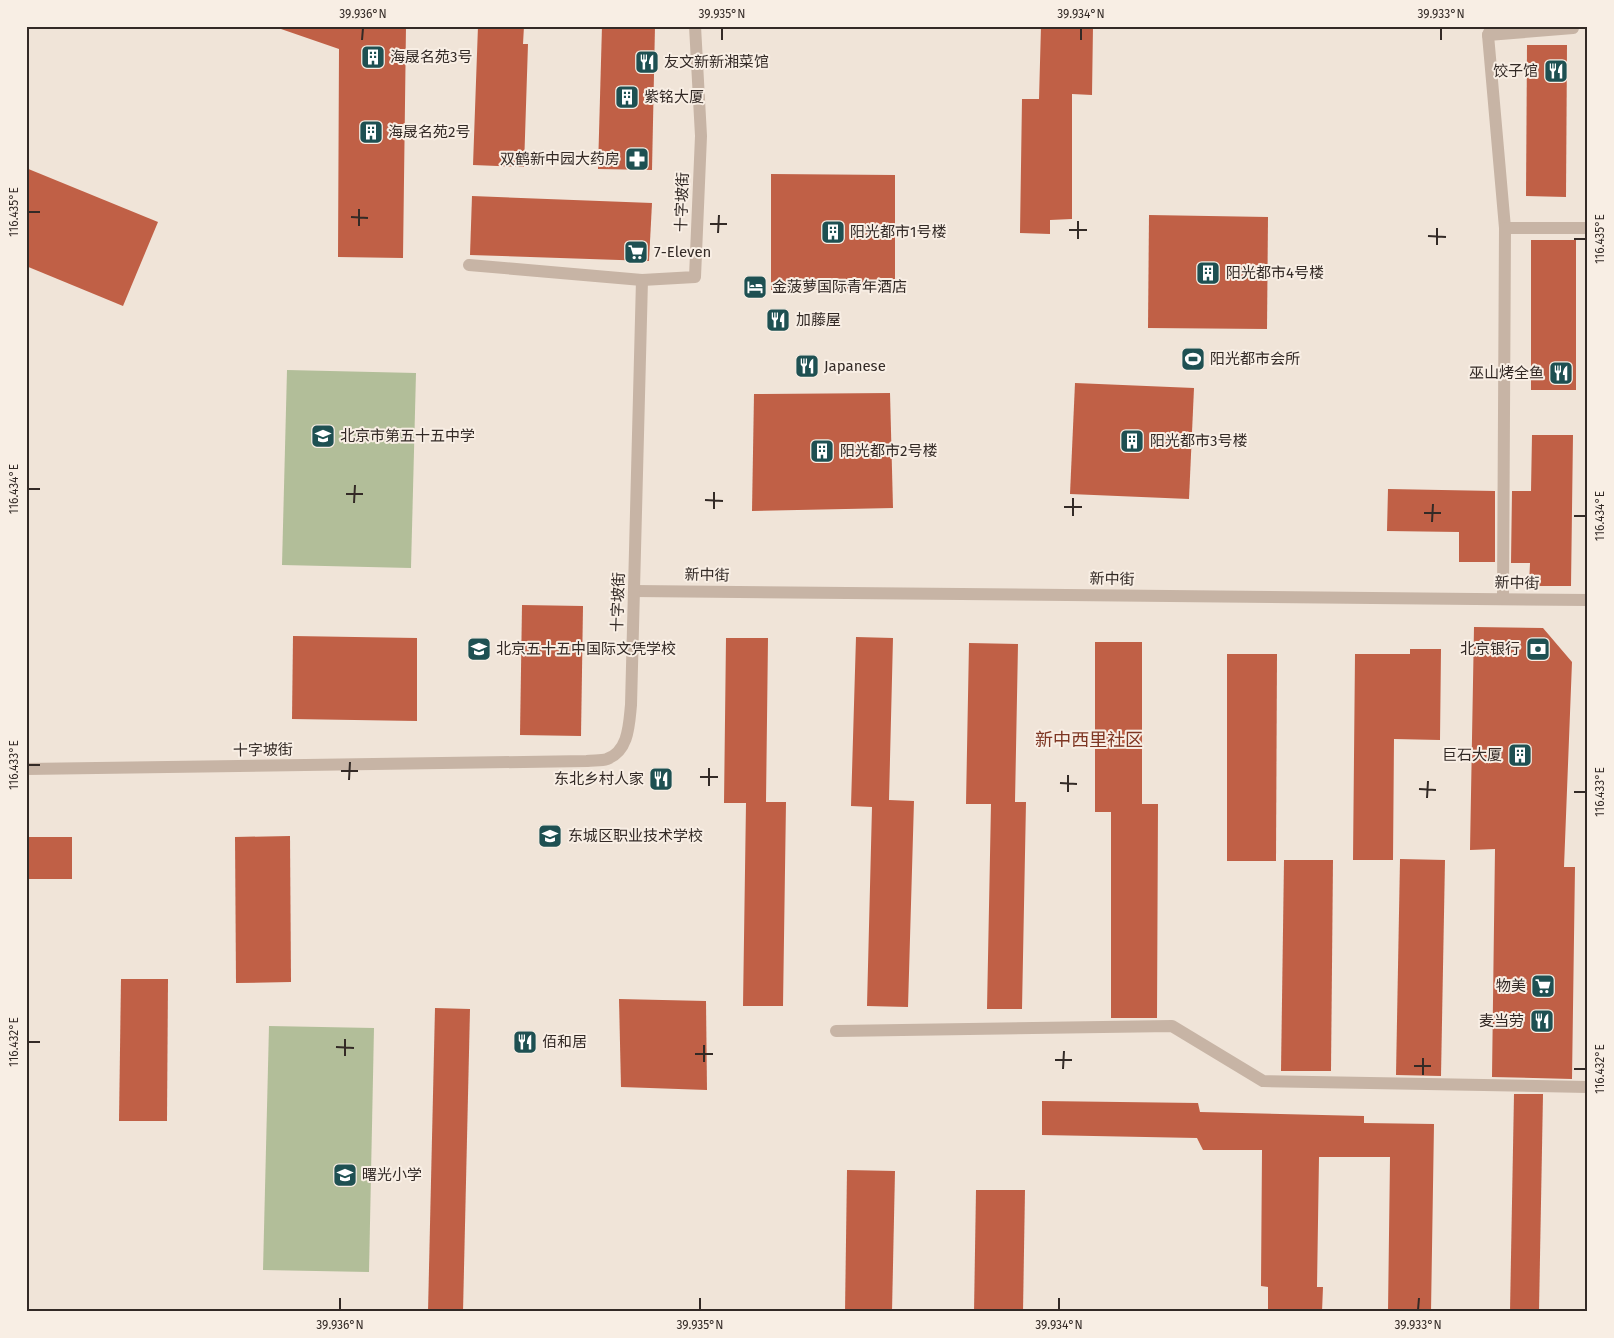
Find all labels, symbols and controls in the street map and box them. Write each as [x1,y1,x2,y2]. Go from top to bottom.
text: 39.936°N [339,7,387,21]
text: 39.935°N [698,7,746,21]
text: 39.934°N [1057,7,1105,21]
text: 39.933°N [1417,7,1465,21]
building icon: 海晟名苑3号 [360,44,386,70]
place label: 海晟名苑3号 [390,48,473,66]
restaurant icon: 友文新新湘菜馆 [634,49,660,75]
place label: 友文新新湘菜馆 [664,53,769,71]
restaurant icon: 饺子馆 [1543,58,1569,84]
place label: 饺子馆 [1493,62,1538,80]
building icon: 紫铭大厦 [614,84,640,110]
place label: 紫铭大厦 [644,88,704,106]
building icon: 海晟名苑2号 [358,119,384,145]
place label: 海晟名苑2号 [388,123,470,141]
pharmacy icon: 双鹤新中园大药房 [624,146,650,172]
place label: 双鹤新中园大药房 [500,150,620,168]
street label: 十字坡街 [672,172,692,232]
text: 116.435°E [7,187,21,237]
text: 116.435°E [1593,214,1607,264]
building icon: 阳光都市1号楼 [820,219,846,245]
place label: 阳光都市1号楼 [850,223,947,241]
supermarket icon: 7-Eleven [623,239,649,265]
place label: 7-Eleven [654,243,711,261]
building icon: 阳光都市4号楼 [1195,260,1221,286]
place label: 阳光都市4号楼 [1226,264,1324,282]
hotel icon: 金菠萝国际青年酒店 [742,274,768,300]
place label: 金菠萝国际青年酒店 [772,278,907,296]
restaurant icon: 加藤屋 [765,307,791,333]
place label: 加藤屋 [796,311,841,329]
sports icon: 阳光都市会所 [1180,346,1206,372]
place label: 阳光都市会所 [1210,350,1300,368]
restaurant icon: Japanese [794,353,820,379]
place label: Japanese [824,357,886,375]
restaurant icon: 巫山烤全鱼 [1548,360,1574,386]
place label: 巫山烤全鱼 [1469,364,1544,382]
school or university icon: 北京市第五十五中学 [310,423,336,449]
place label: 北京市第五十五中学 [340,427,475,445]
building icon: 阳光都市3号楼 [1119,428,1145,454]
place label: 阳光都市3号楼 [1150,432,1248,450]
building icon: 阳光都市2号楼 [809,438,835,464]
place label: 阳光都市2号楼 [840,442,937,460]
text: 116.434°E [7,464,21,514]
text: 116.434°E [1593,491,1607,541]
street label: 新中街 [684,566,730,584]
street label: 新中街 [1089,570,1135,588]
street label: 十字坡街 [608,572,628,632]
street label: 新中街 [1494,574,1540,592]
school or university icon: 北京五十五中国际文凭学校 [466,636,492,662]
bank icon: 北京银行 [1525,636,1551,662]
place label: 北京五十五中国际文凭学校 [496,640,676,658]
place label: 北京银行 [1460,640,1520,658]
district label: 新中西里社区 [1035,729,1143,751]
text: 116.433°E [7,740,21,790]
street label: 十字坡街 [233,740,293,760]
building icon: 巨石大厦 [1507,742,1533,768]
place label: 巨石大厦 [1442,746,1502,764]
restaurant icon: 东北乡村人家 [648,766,674,792]
text: 116.433°E [1593,767,1607,817]
place label: 东北乡村人家 [554,770,644,788]
school or university icon: 东城区职业技术学校 [537,823,563,849]
place label: 东城区职业技术学校 [568,827,703,845]
supermarket icon: 物美 [1530,973,1556,999]
place label: 物美 [1496,977,1526,995]
restaurant icon: 麦当劳 [1529,1008,1555,1034]
place label: 麦当劳 [1479,1012,1524,1030]
text: 116.432°E [7,1017,21,1067]
restaurant icon: 佰和居 [512,1029,538,1055]
place label: 佰和居 [542,1033,587,1051]
text: 116.432°E [1593,1044,1607,1094]
school or university icon: 曙光小学 [332,1162,358,1188]
place label: 曙光小学 [362,1166,422,1184]
text: 39.936°N [316,1318,364,1332]
text: 39.935°N [676,1318,724,1332]
text: 39.934°N [1035,1318,1083,1332]
text: 39.933°N [1394,1318,1442,1332]

